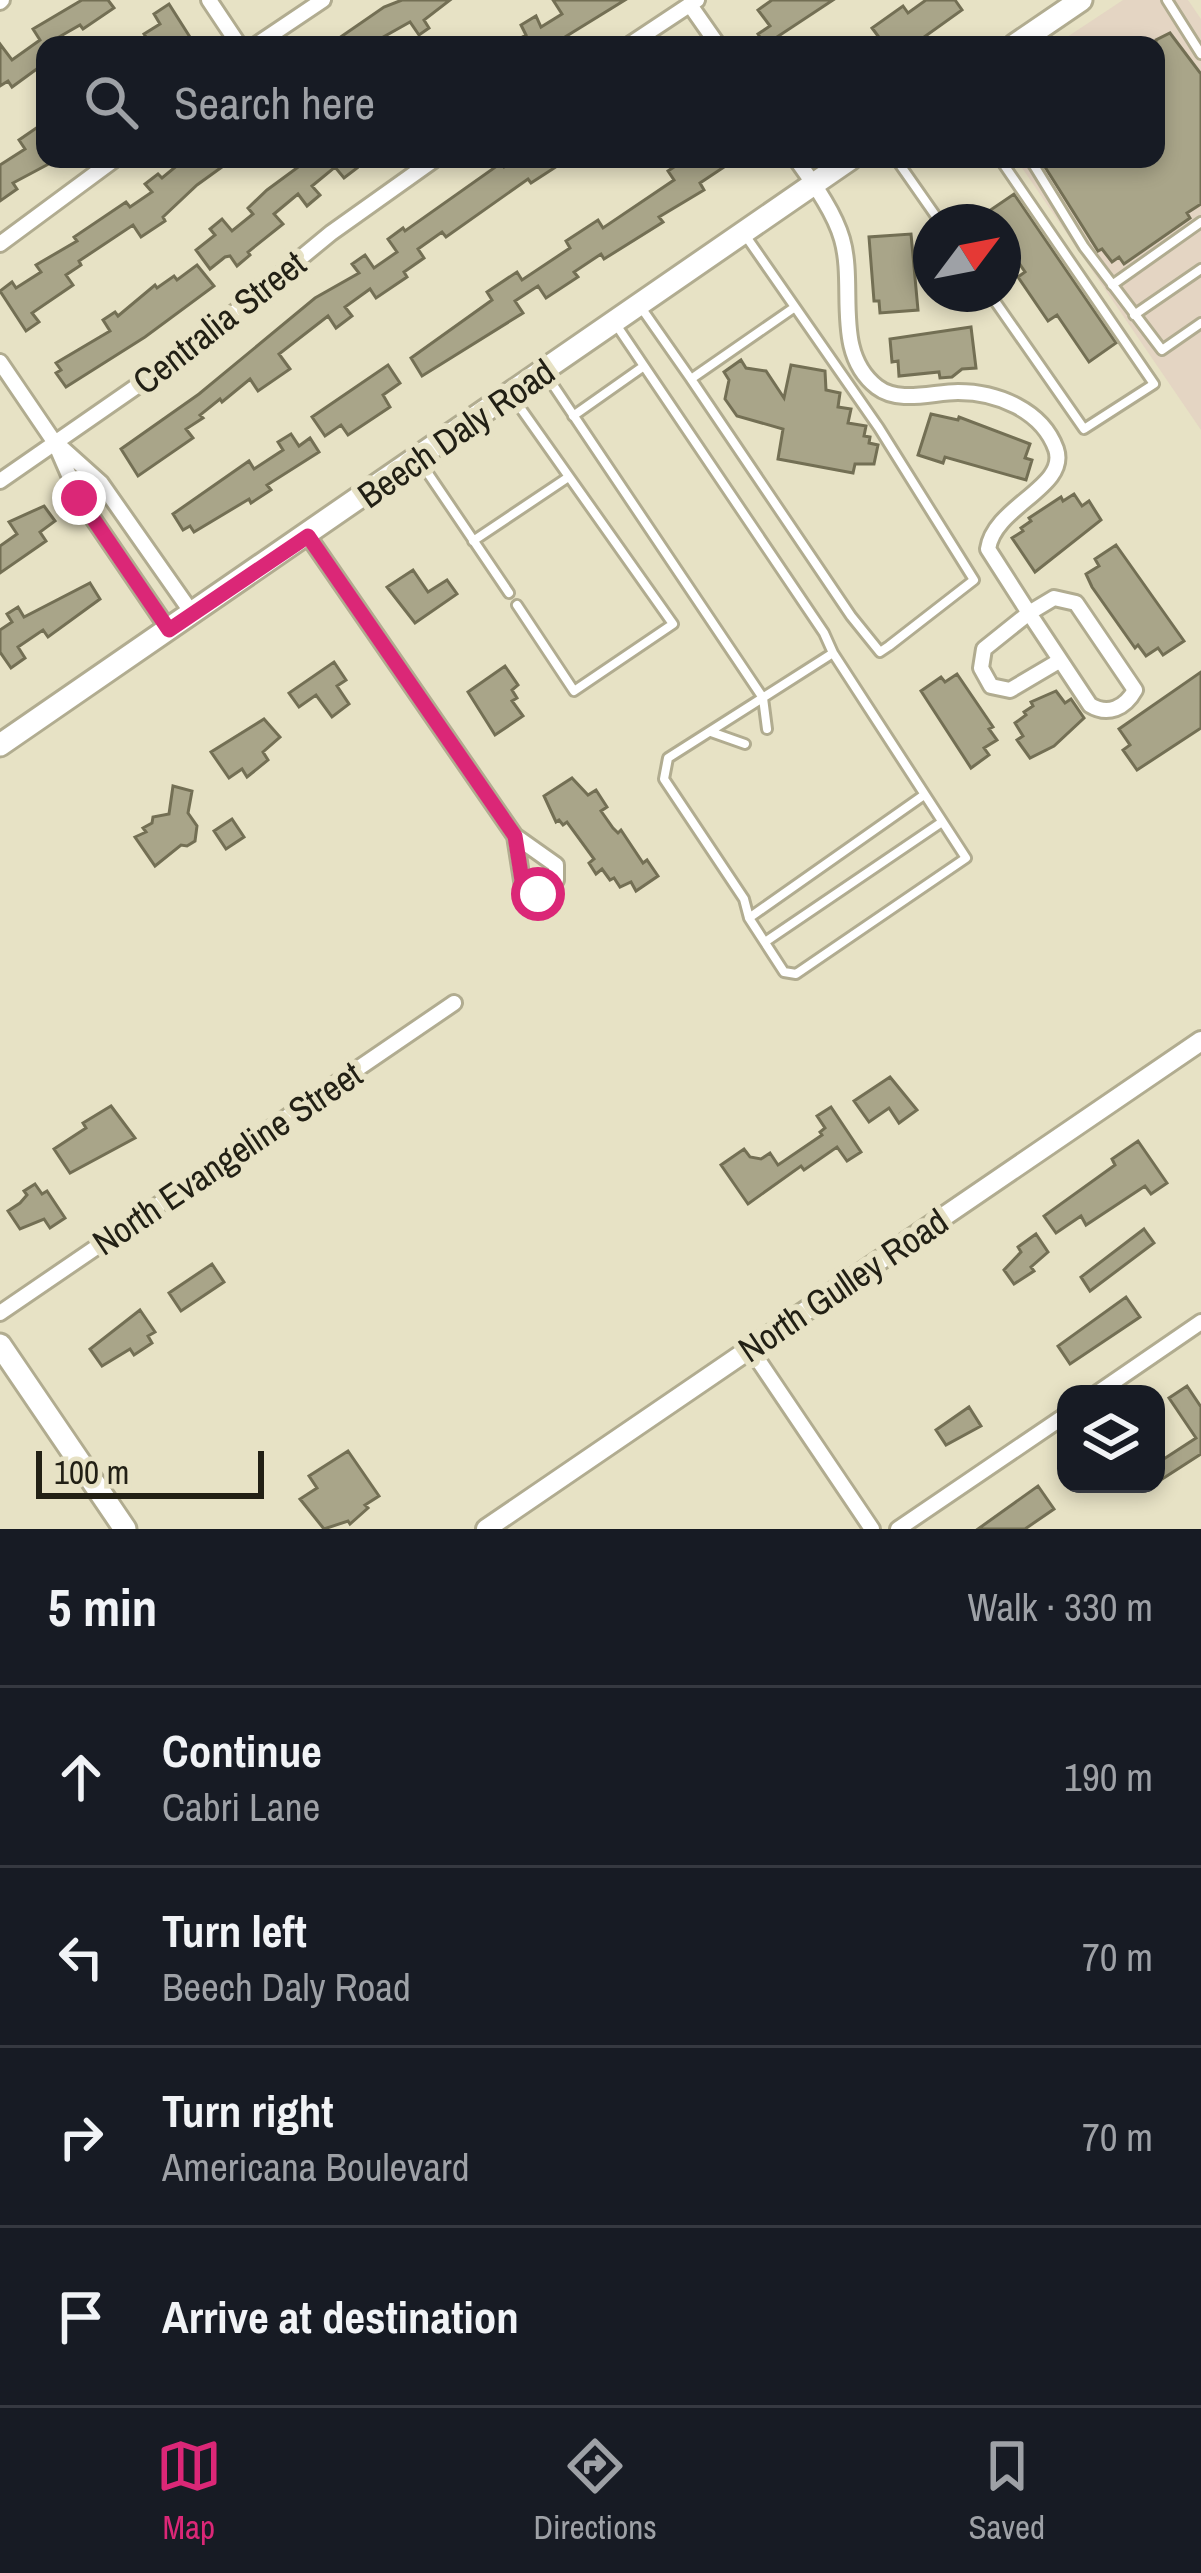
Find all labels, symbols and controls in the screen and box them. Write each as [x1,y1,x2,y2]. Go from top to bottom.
search box [36,36,1165,168]
icon: search [78,69,144,135]
text: Search here [174,72,375,133]
north arrow [913,204,1021,312]
street label: Centralia Street [123,239,315,405]
street label: Beech Daly Road [348,347,564,519]
route end [52,471,106,525]
route start [511,867,565,921]
street label: North Evangeline Street [83,1050,371,1266]
street label: North Gulley Road [729,1197,957,1373]
map controls [1057,1385,1165,1493]
button: layers [1057,1385,1165,1493]
scale bar [36,1445,264,1498]
text: 100 m [54,1450,129,1494]
text: 5 min [48,1573,157,1642]
text: Walk · 330 m [968,1581,1153,1633]
text: Continue [162,1720,322,1781]
icon: ahead [48,1744,114,1810]
text: 190 m [1064,1751,1153,1803]
text: Cabri Lane [162,1781,320,1833]
text: Turn left [162,1900,307,1961]
icon: left [48,1924,114,1990]
text: 70 m [1082,1931,1153,1983]
text: Beech Daly Road [162,1961,411,2013]
text: Turn right [162,2080,334,2141]
icon: right [48,2104,114,2170]
text: 70 m [1082,2111,1153,2163]
text: Americana Boulevard [162,2141,470,2193]
icon: arrive [48,2284,114,2350]
text: Arrive at destination [162,2286,519,2347]
tab: Map [156,2433,222,2549]
tab: Directions [533,2433,657,2549]
tab: Saved [968,2433,1045,2549]

